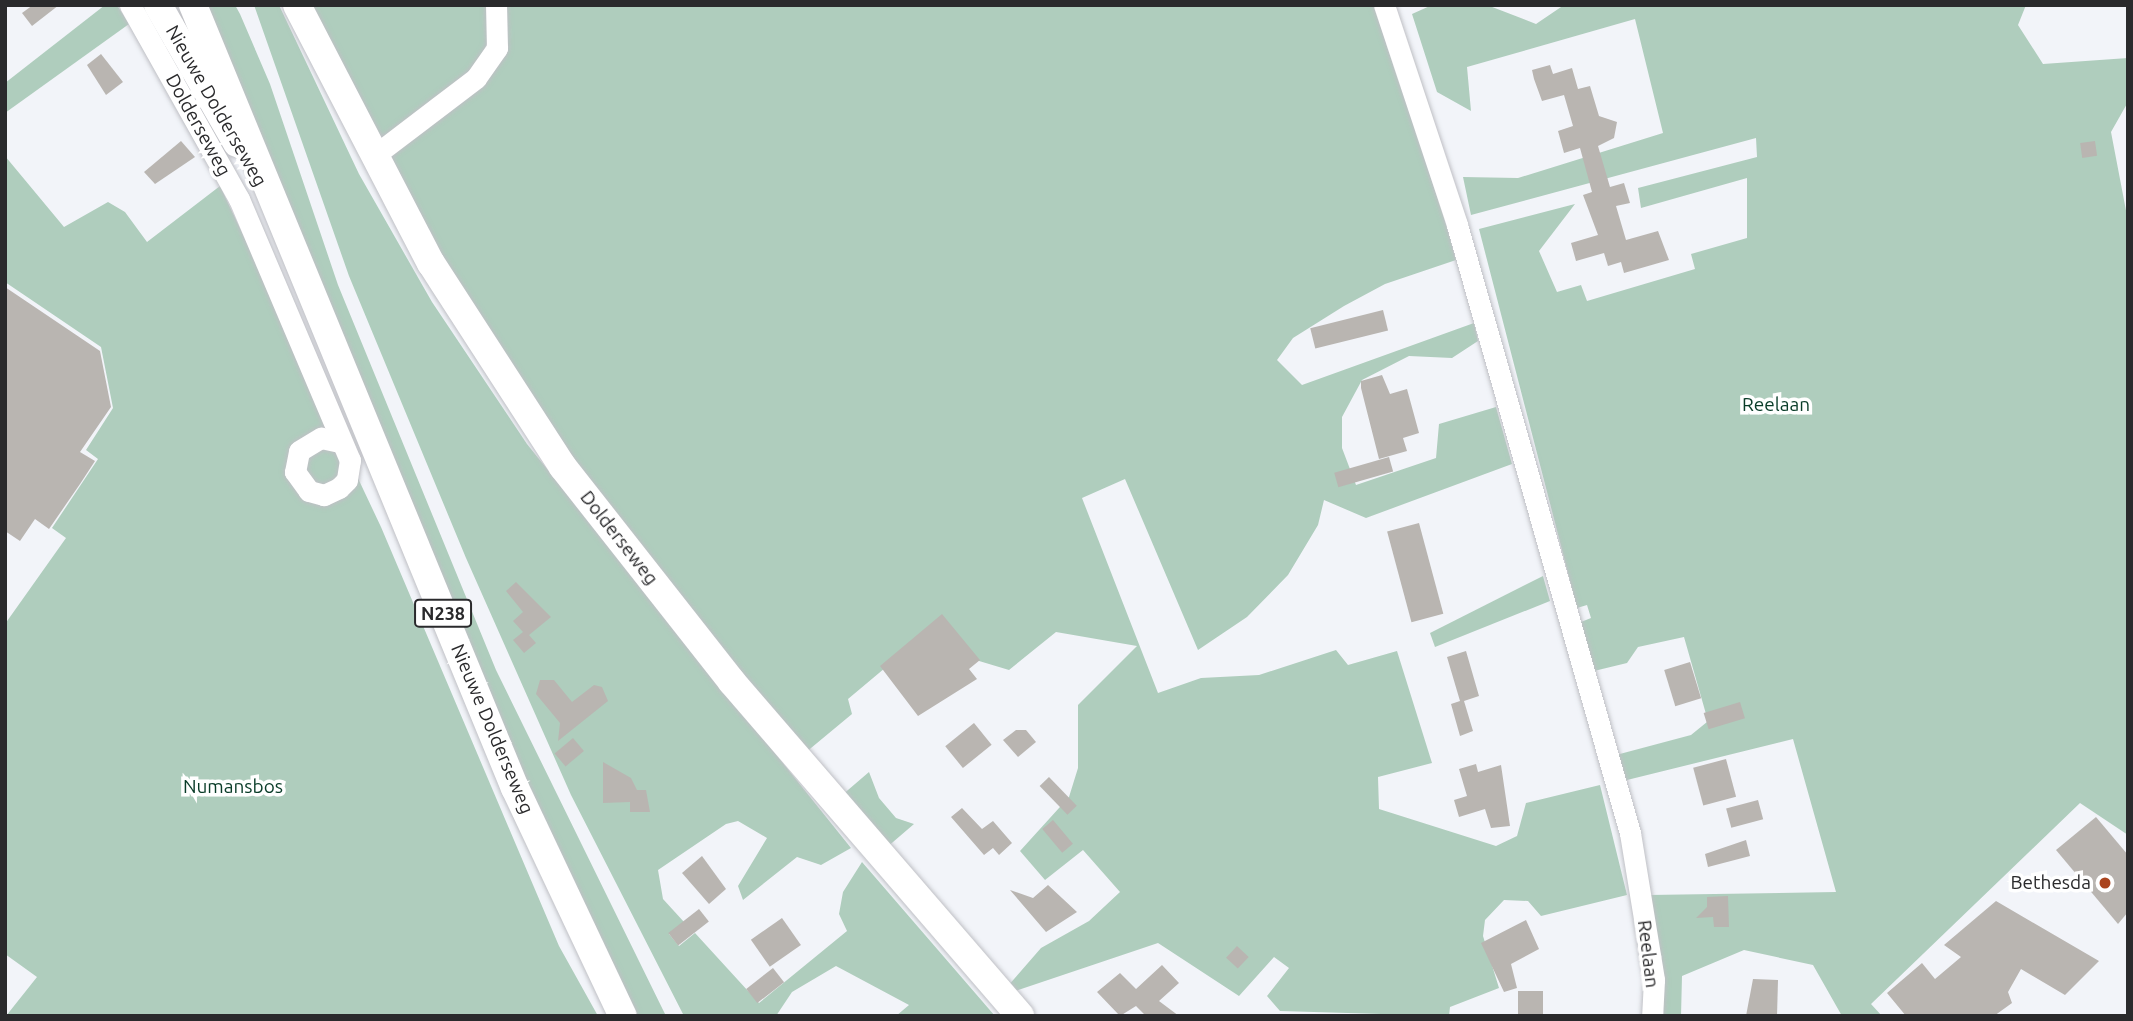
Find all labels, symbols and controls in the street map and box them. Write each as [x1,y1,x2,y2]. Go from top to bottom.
street label: Nieuwe Dolderseweg [161,21,271,191]
street label: Dolderseweg [161,70,235,180]
park label: Reelaan [1742,394,1810,416]
street label: Dolderseweg [575,486,663,590]
road number: N238 [413,598,473,628]
street label: Nieuwe Dolderseweg [446,641,538,817]
park label: Numansbos [183,776,283,798]
place label: Bethesda [2011,872,2091,894]
marker: Bethesda [2097,875,2113,891]
street label: Reelaan [1633,919,1663,989]

